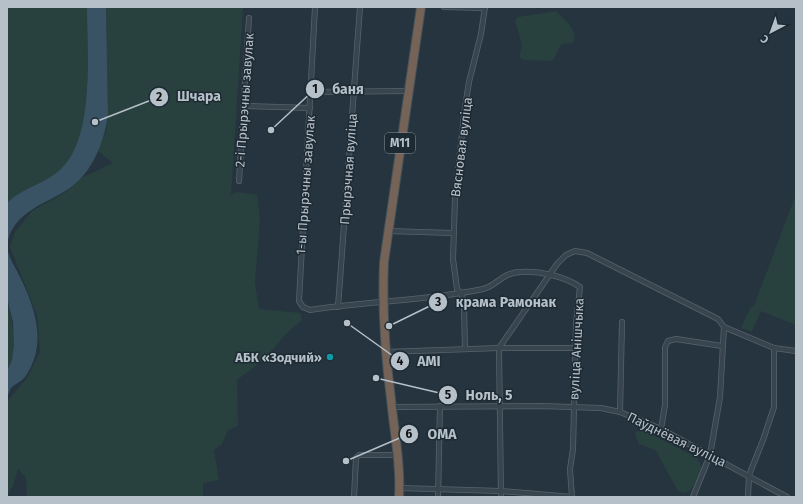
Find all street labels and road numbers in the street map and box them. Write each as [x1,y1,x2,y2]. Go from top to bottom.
street label: 2-і Прырэчны завулак [232,32,257,168]
street label: Вясновая вуліца [448,96,475,198]
street label: Прырэчная вуліца [337,113,360,225]
street label: 1-ы Прырэчны завулак [293,115,318,255]
road number: М11 [385,133,415,153]
street label: вуліца Анішчыка [566,298,587,400]
street label: Паўднёвая вуліца [625,409,729,470]

